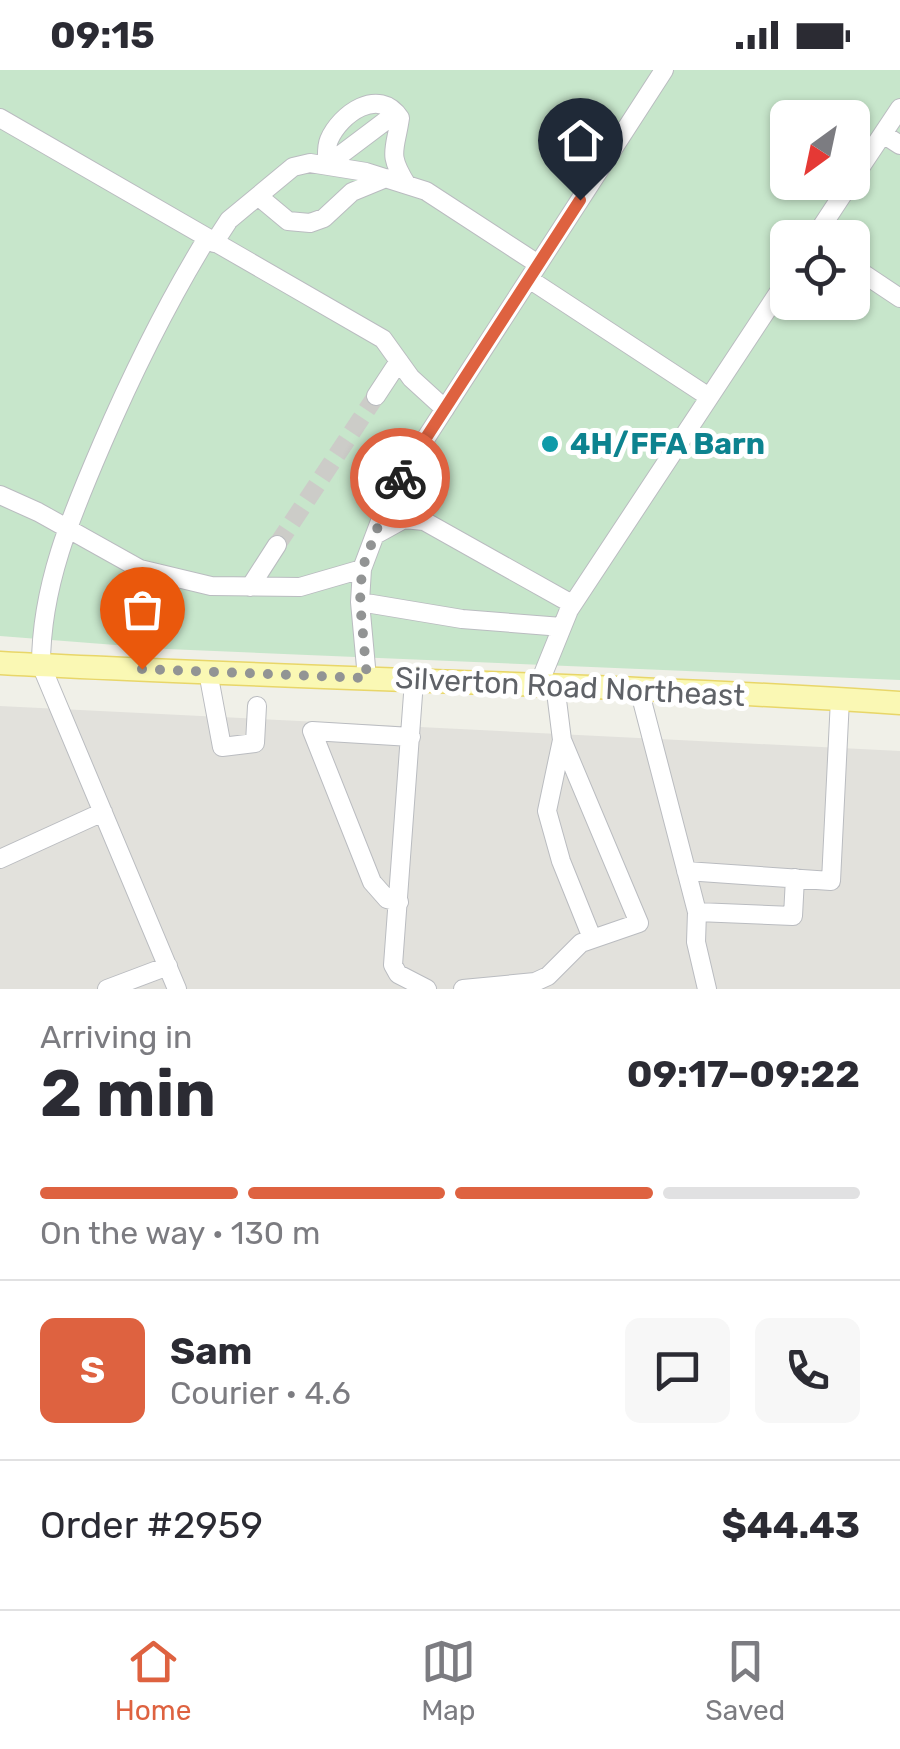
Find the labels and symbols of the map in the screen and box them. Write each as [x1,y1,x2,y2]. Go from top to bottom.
pin [538,98,623,201]
north arrow [770,100,870,200]
place label: 4H/FFA Barn [570,426,765,462]
courier [350,428,450,528]
marker: 4H/FFA Barn [539,433,561,455]
pin [100,567,185,670]
street label: Silverton Road Northeast [394,660,746,714]

